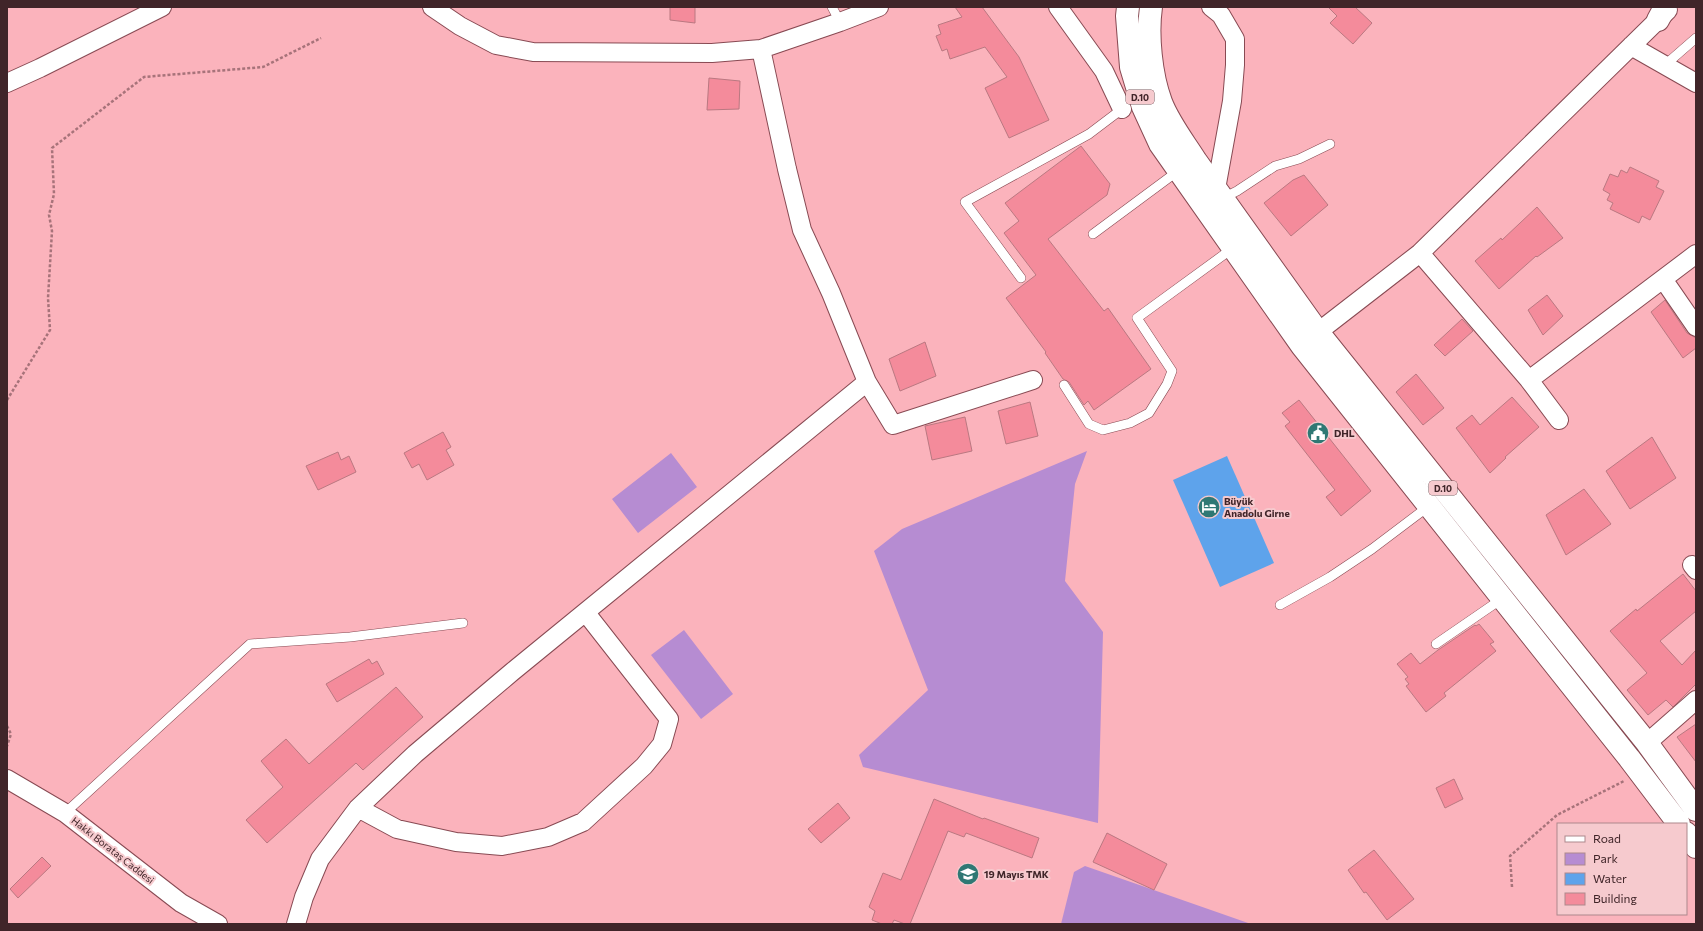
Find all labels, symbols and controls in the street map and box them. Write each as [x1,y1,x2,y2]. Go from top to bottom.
road number: D.10 [1126,90,1154,104]
public building icon: DHL [1305,420,1331,446]
place label: DHL [1334,427,1355,439]
road number: D.10 [1429,481,1457,495]
hotel icon: Büyük Anadolu Girne [1196,494,1222,520]
place label: Büyük Anadolu Girne [1224,495,1290,519]
street label: Hakkı Borataş Caddesi [69,814,157,886]
legend [1557,823,1687,915]
text: Road [1593,831,1621,845]
text: Park [1593,851,1619,865]
school or university icon: 19 Mayıs TMK [955,861,981,887]
place label: 19 Mayıs TMK [984,868,1049,880]
text: Water [1593,871,1627,885]
text: Building [1593,891,1637,905]

